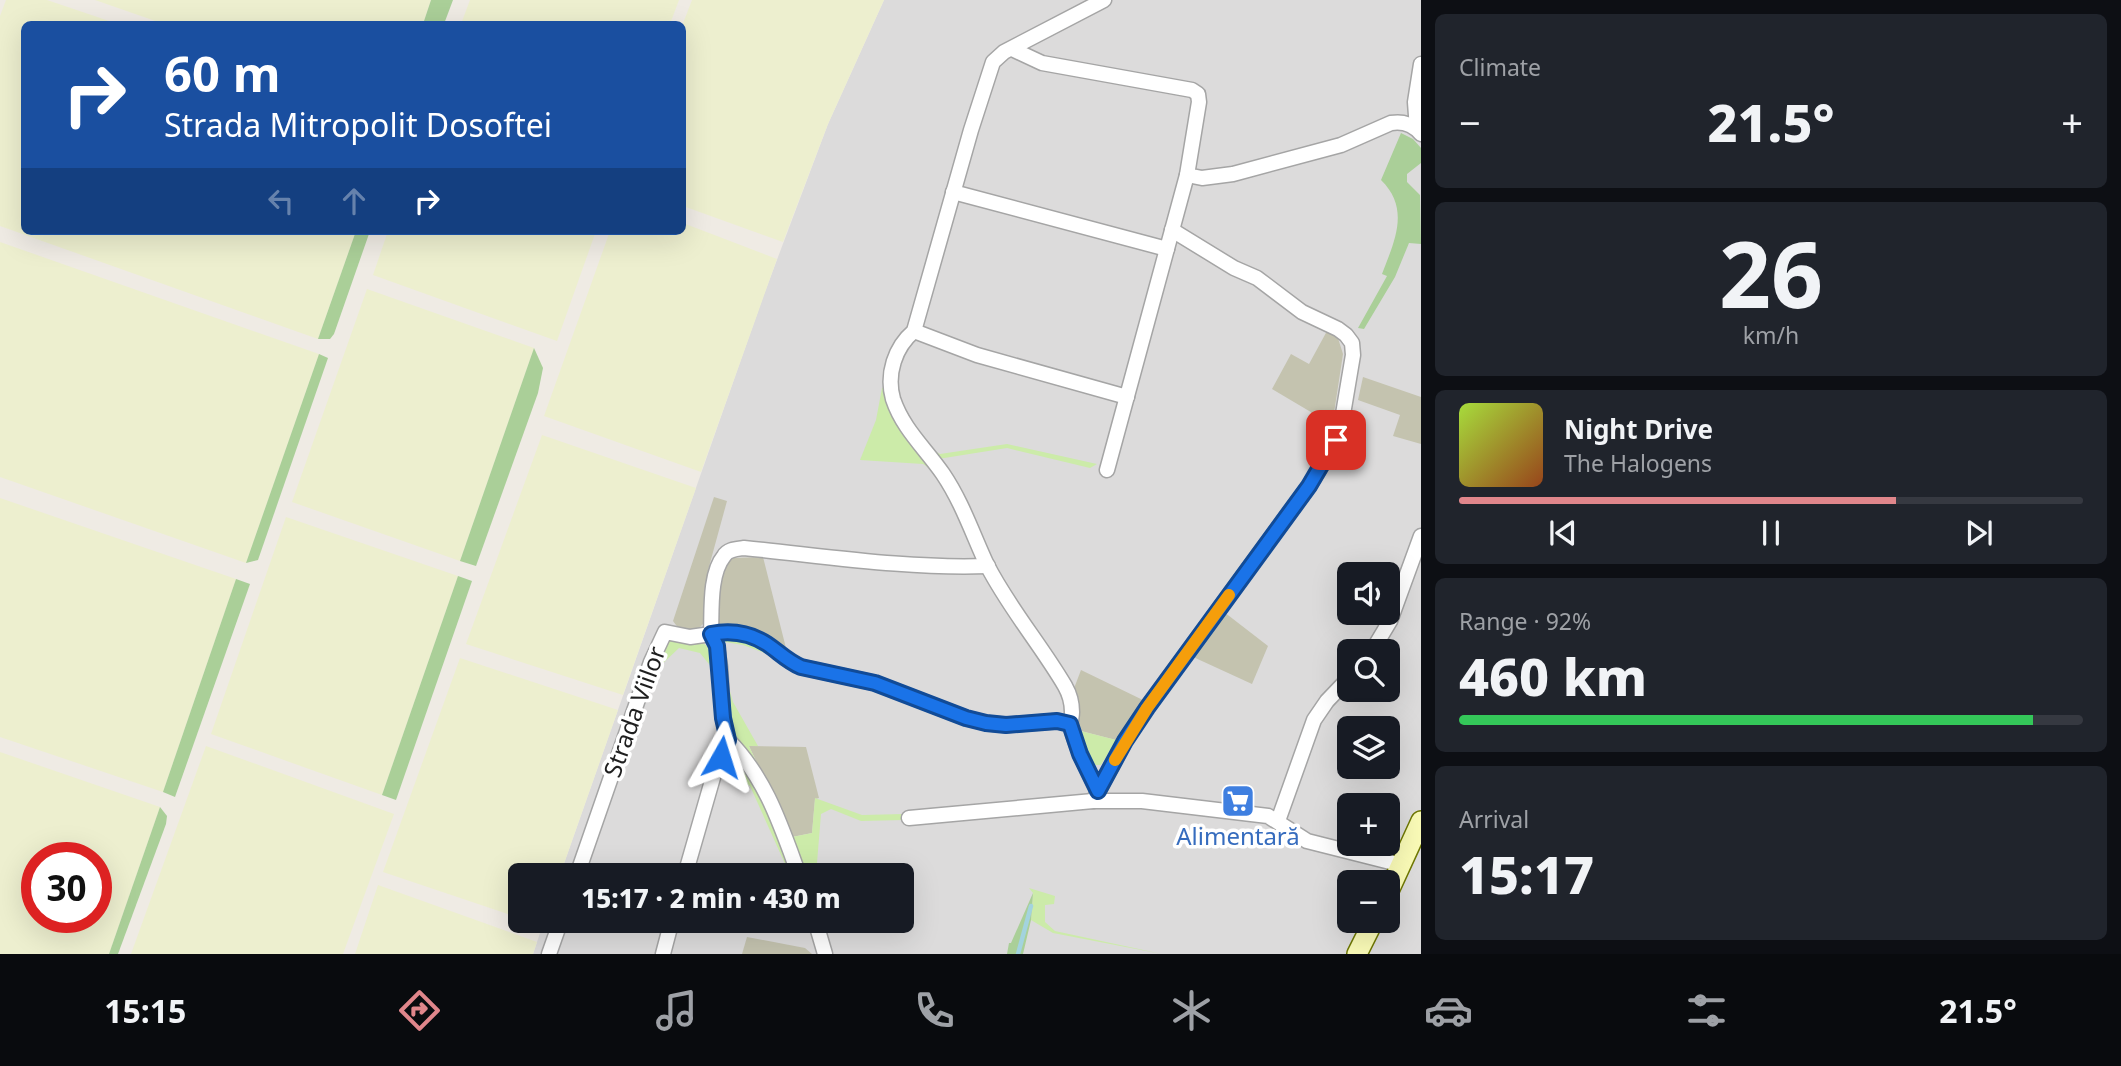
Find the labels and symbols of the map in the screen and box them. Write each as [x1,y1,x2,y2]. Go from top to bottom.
pin [1306,410,1366,470]
street label: Strada Viilor [595,642,672,781]
position arrow [684,720,758,794]
supermarket icon: Alimentară [1219,782,1257,820]
place label: Alimentară [1176,819,1300,852]
speed limit sign: 30 [21,842,112,933]

